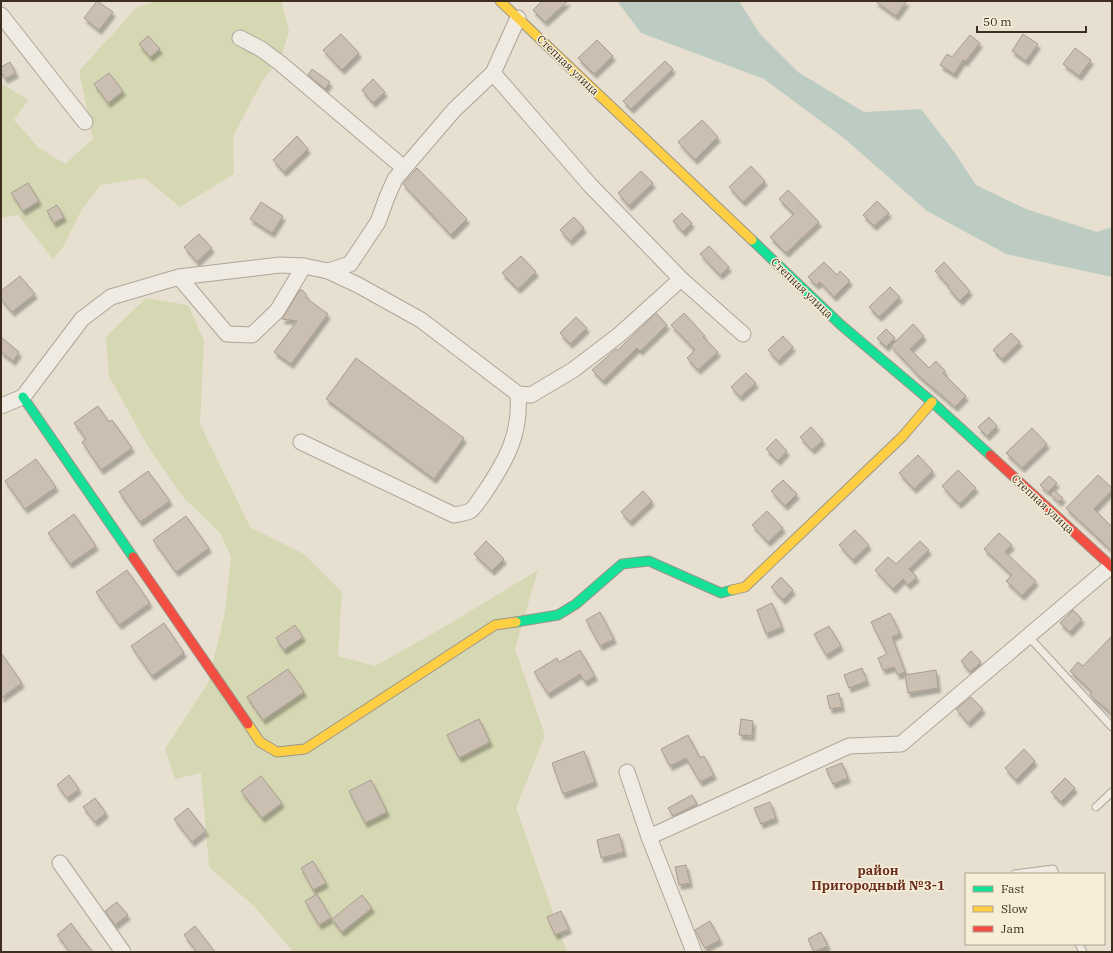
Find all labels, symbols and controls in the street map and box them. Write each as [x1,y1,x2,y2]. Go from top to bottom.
scale bar [977,8,1086,34]
text: 50 m [983,14,1012,29]
street label: Степная улица [534,32,602,98]
street label: Степная улица [768,255,836,321]
street label: Степная улица [1009,471,1077,537]
district label: район Пригородный №3-1 [811,862,945,894]
legend [965,873,1105,945]
text: Fast [1001,881,1025,896]
text: Slow [1001,901,1028,916]
text: Jam [1001,921,1025,936]

